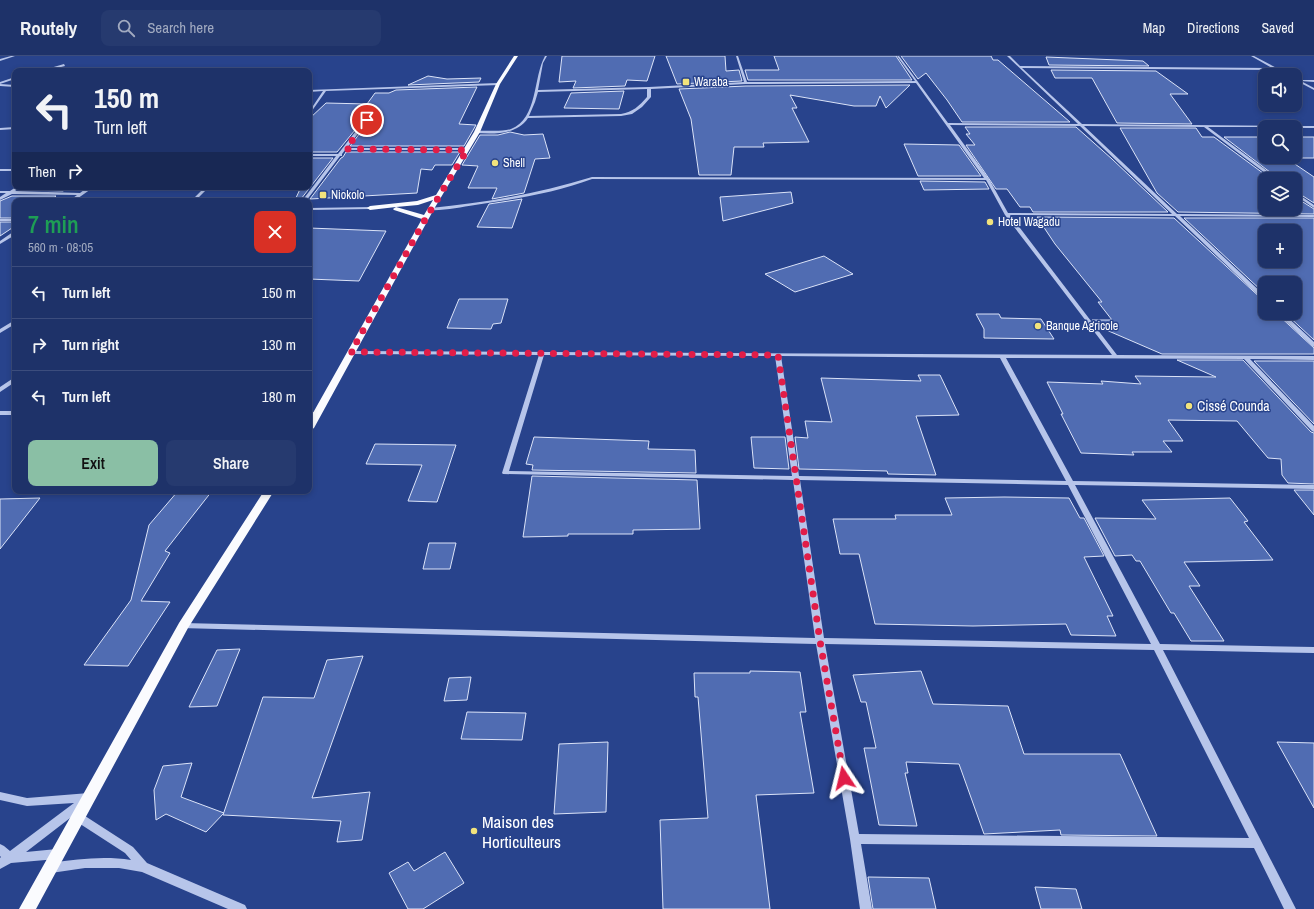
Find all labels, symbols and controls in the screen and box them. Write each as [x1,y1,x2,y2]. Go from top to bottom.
search box [101,10,381,46]
text: Routely [20,15,77,41]
icon: search [115,17,137,39]
text: Search here [147,17,214,38]
text: Map [1143,19,1165,37]
text: Directions [1187,19,1239,37]
text: Saved [1261,19,1294,37]
map controls [1258,68,1302,320]
button: sound [1258,68,1302,112]
place label: Waraba [694,74,729,90]
marker: Waraba [681,77,691,87]
text: 150 m [94,79,159,117]
icon: left [28,84,80,136]
pin [350,103,384,137]
icon: arrive [356,109,378,131]
text: Turn left [94,115,147,140]
button: search [1258,120,1302,164]
place label: Shell [503,155,525,171]
marker: Shell [490,158,500,168]
icon: right [64,160,86,182]
text: Then [28,161,56,182]
button: layers [1258,172,1302,216]
place label: Niokolo [331,187,364,203]
marker: Niokolo [318,190,328,200]
text: 7 min [28,208,79,240]
button: close [254,211,296,253]
place label: Hotel Wagadu [998,214,1060,230]
marker: Hotel Wagadu [985,217,995,227]
button: + [1258,224,1302,268]
text: 560 m · 08:05 [28,239,93,256]
button: − [1258,276,1302,320]
icon: left [28,282,50,304]
text: Turn left [62,282,110,303]
text: 150 m [262,282,296,303]
place label: Banque Agricole [1046,318,1118,334]
marker: Banque Agricole [1033,321,1043,331]
icon: right [28,334,50,356]
text: Turn right [62,334,119,355]
text: 130 m [262,334,296,355]
icon: left [28,386,50,408]
text: Turn left [62,386,110,407]
text: 180 m [262,386,296,407]
place label: Cissé Counda [1197,397,1270,415]
marker: Cissé Counda [1184,401,1194,411]
button: Exit [28,440,158,486]
button: Share [166,440,296,486]
position arrow [823,757,865,799]
place label: Maison des Horticulteurs [482,810,561,853]
marker: Maison des Horticulteurs [469,826,479,836]

